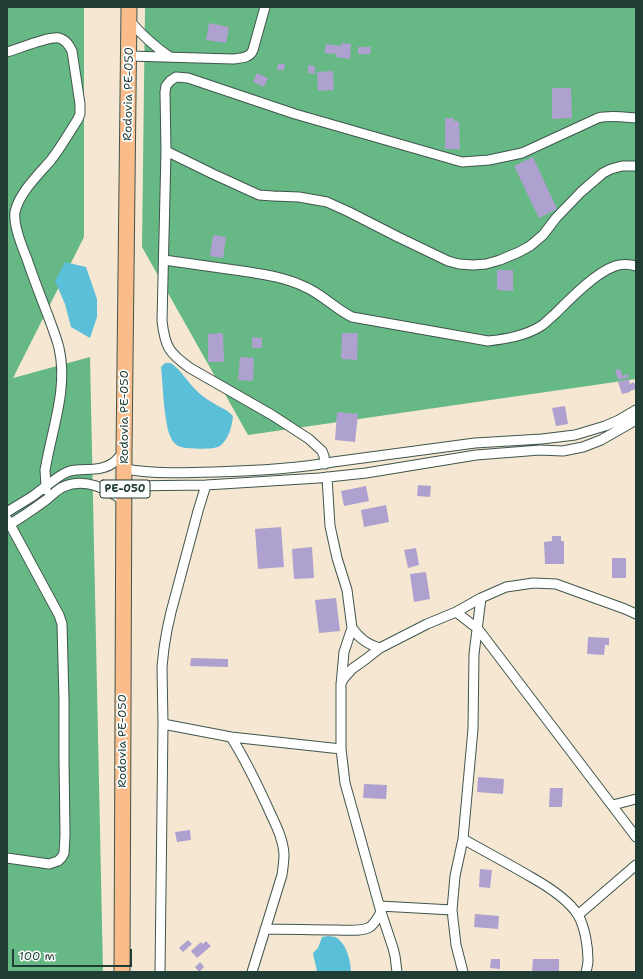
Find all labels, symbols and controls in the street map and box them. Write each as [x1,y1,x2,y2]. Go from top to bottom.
street label: Rodovia PE-050 [121,47,137,141]
street label: Rodovia PE-050 [118,370,132,464]
road number: PE-050 [100,480,150,498]
street label: Rodovia PE-050 [116,694,130,788]
scale bar [14,941,134,967]
text: 100 m [19,948,55,964]

